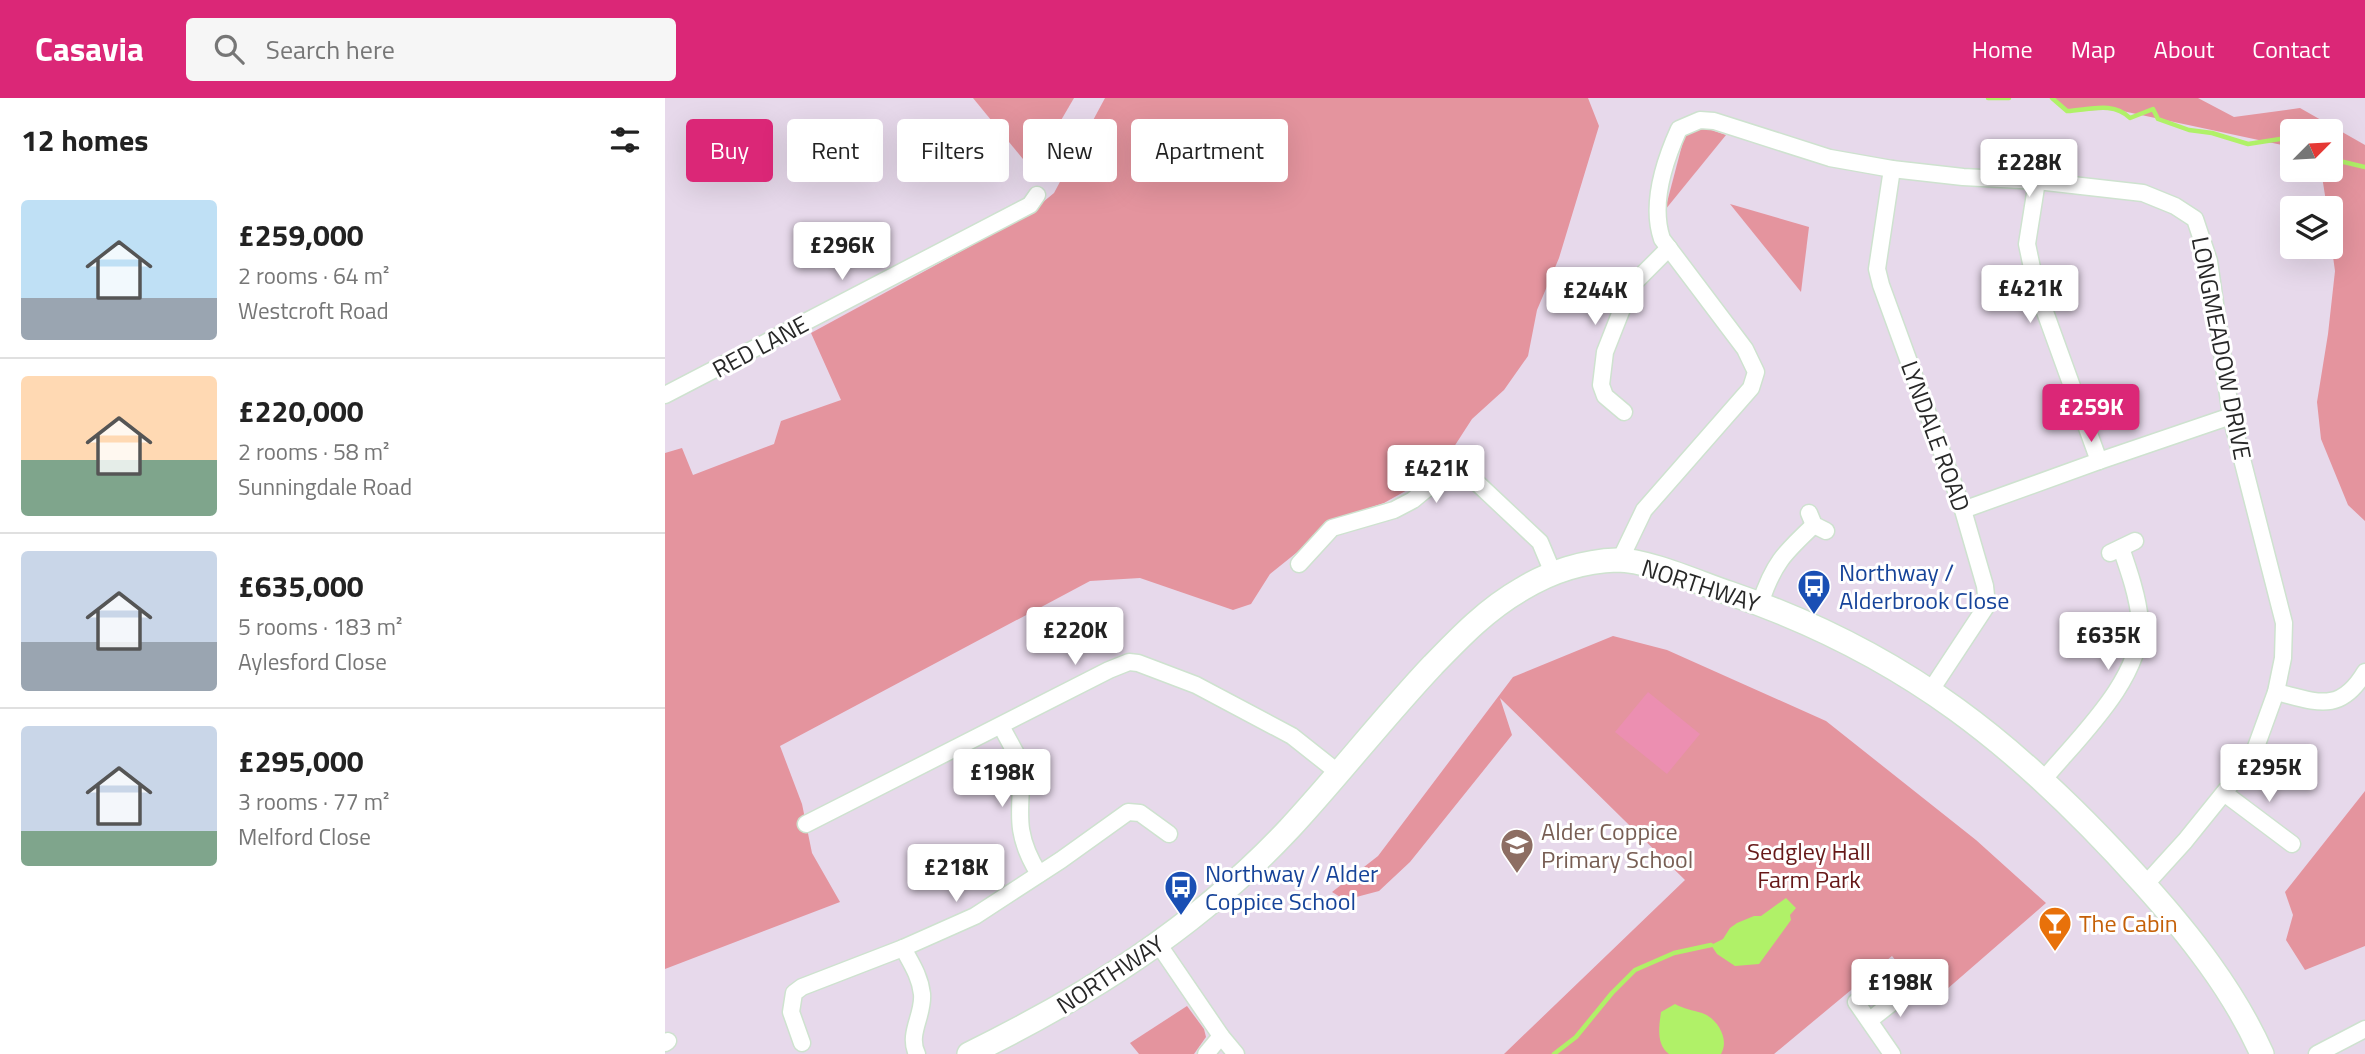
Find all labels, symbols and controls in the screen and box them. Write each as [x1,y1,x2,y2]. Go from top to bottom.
search box [186,18,676,81]
text: Casavia [35,24,144,74]
icon: search [210,30,248,68]
text: Search here [266,30,395,69]
text: Home [1972,31,2033,67]
text: Map [2071,31,2116,67]
text: About [2154,31,2214,67]
text: Contact [2252,31,2330,67]
text: 12 homes [21,117,148,163]
chip: Buy [686,119,773,182]
chip: Rent [787,119,883,182]
chip: Filters [897,119,1009,182]
chip: New [1023,119,1117,182]
chip: Apartment [1131,119,1288,182]
north arrow [2280,119,2343,182]
map controls [2280,119,2343,259]
icon: filters [606,121,644,159]
pin: £228K [1980,140,2078,199]
text: £228K [1996,144,2062,179]
button: layers [2280,196,2343,259]
text: £259,000 [238,212,364,258]
pin: £296K [793,222,891,282]
text: £296K [809,227,875,262]
icon: home [77,228,161,312]
street label: LONGMEADOW DRIVE [2183,233,2261,463]
text: 2 rooms · 64 m² [238,258,389,293]
pin: £421K [1981,266,2079,325]
pin: £244K [1546,268,1644,327]
text: £421K [1997,270,2063,305]
text: £244K [1562,272,1628,307]
text: Westcroft Road [238,293,389,328]
street label: RED LANE [706,306,814,386]
street label: LYNDALE ROAD [1892,356,1980,516]
pin: £259K [2042,384,2140,444]
text: £220,000 [238,388,364,434]
text: £259K [2058,389,2124,424]
icon: home [77,404,161,488]
text: 2 rooms · 58 m² [238,434,389,469]
pin: £421K [1387,446,1485,505]
text: £421K [1403,450,1469,485]
text: Sunningdale Road [238,469,412,504]
street label: NORTHWAY [1637,549,1765,621]
place label: Northway / Alderbrook Close [1839,554,2009,618]
text: £635,000 [238,563,364,609]
bus stop icon: Northway / Alderbrook Close [1795,567,1833,616]
icon: home [77,579,161,663]
pin: £220K [1026,608,1124,667]
text: 5 rooms · 183 m² [238,609,402,644]
text: £220K [1042,612,1108,647]
pin: £635K [2059,612,2157,672]
text: £635K [2075,617,2141,652]
text: Aylesford Close [238,644,387,679]
text: £295,000 [238,738,364,784]
pin: £295K [2220,744,2318,804]
text: £295K [2236,749,2302,784]
pin: £198K [953,750,1051,809]
icon: home [77,754,161,838]
text: £198K [969,754,1035,789]
text: 3 rooms · 77 m² [238,784,389,819]
place label: Alder Coppice Primary School [1541,813,1693,877]
text: Melford Close [238,819,371,854]
school or university icon: Alder Coppice Primary School [1498,826,1536,875]
park label: Sedgley Hall Farm Park [1747,833,1871,897]
pin: £218K [907,844,1005,904]
text: £218K [923,849,989,884]
place label: Northway / Alder Coppice School [1205,855,1378,919]
bus stop icon: Northway / Alder Coppice School [1162,868,1200,917]
bar icon: The Cabin [2036,904,2074,953]
place label: The Cabin [2079,905,2178,941]
street label: NORTHWAY [1049,926,1171,1022]
pin: £198K [1851,960,1949,1019]
text: £198K [1867,964,1933,999]

